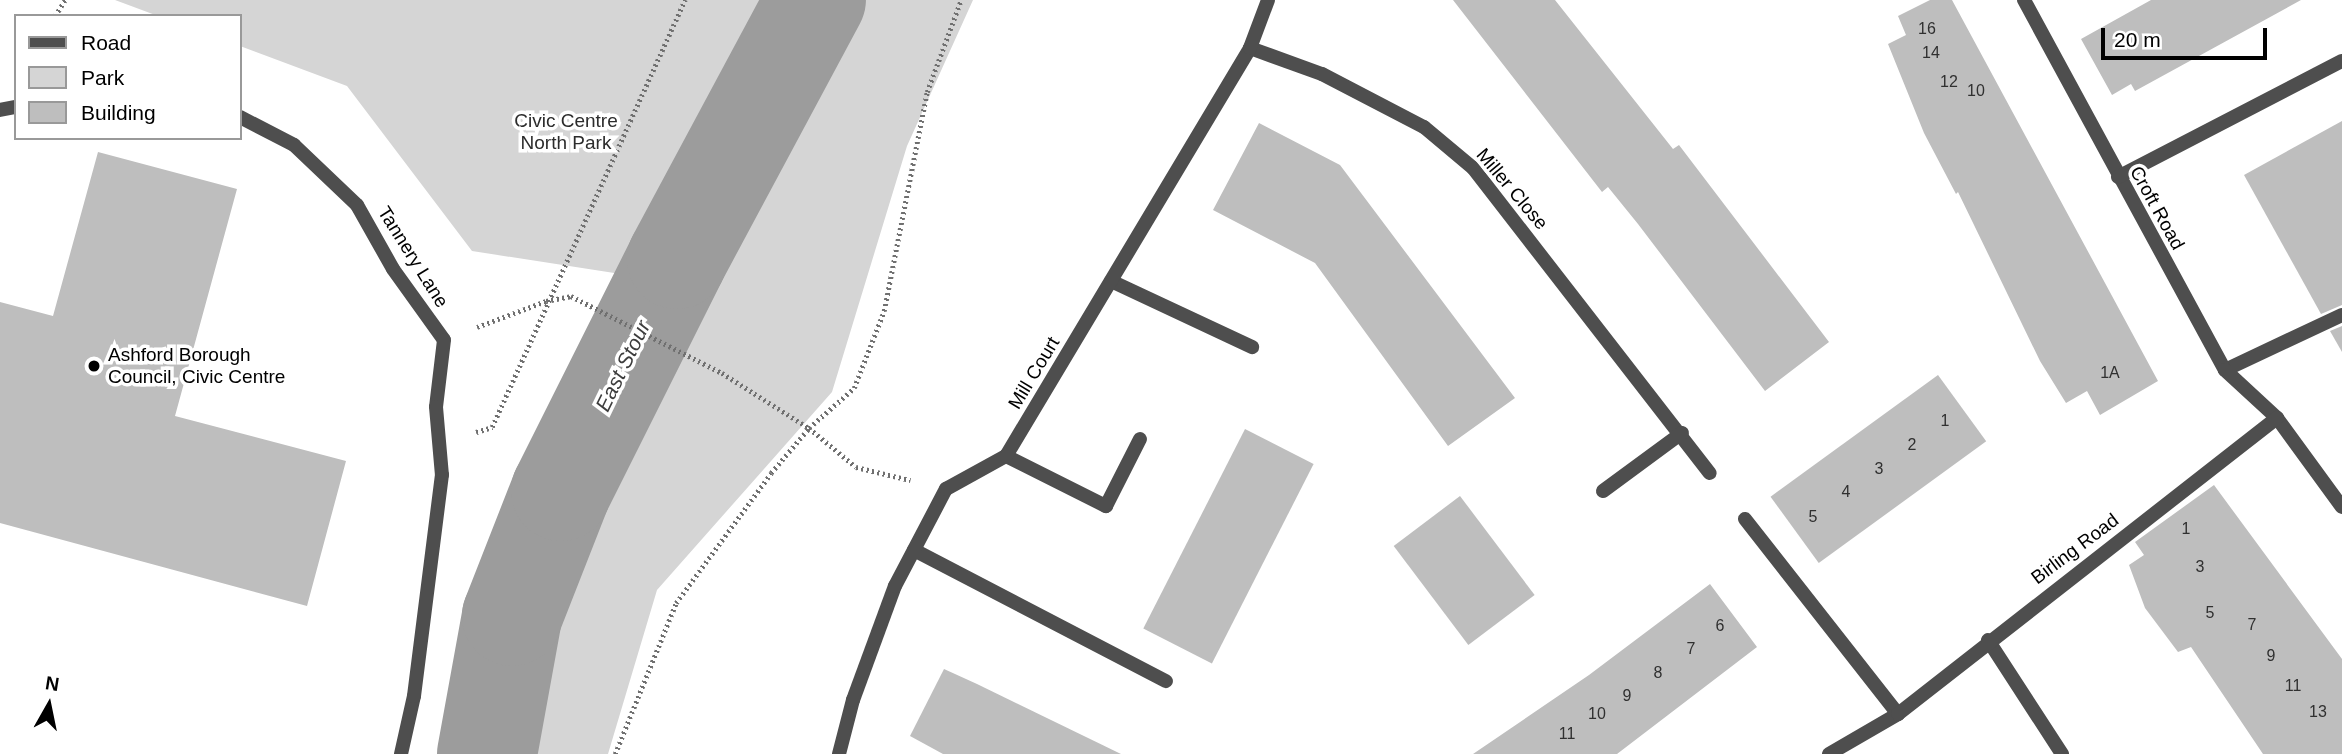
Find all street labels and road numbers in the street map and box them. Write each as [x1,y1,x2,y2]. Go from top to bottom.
street label: Miller Close [1471,144,1553,234]
street label: Croft Road [2125,162,2189,254]
street label: Tannery Lane [373,202,453,312]
street label: Mill Court [1004,333,1064,413]
street label: Birling Road [2027,509,2123,589]

